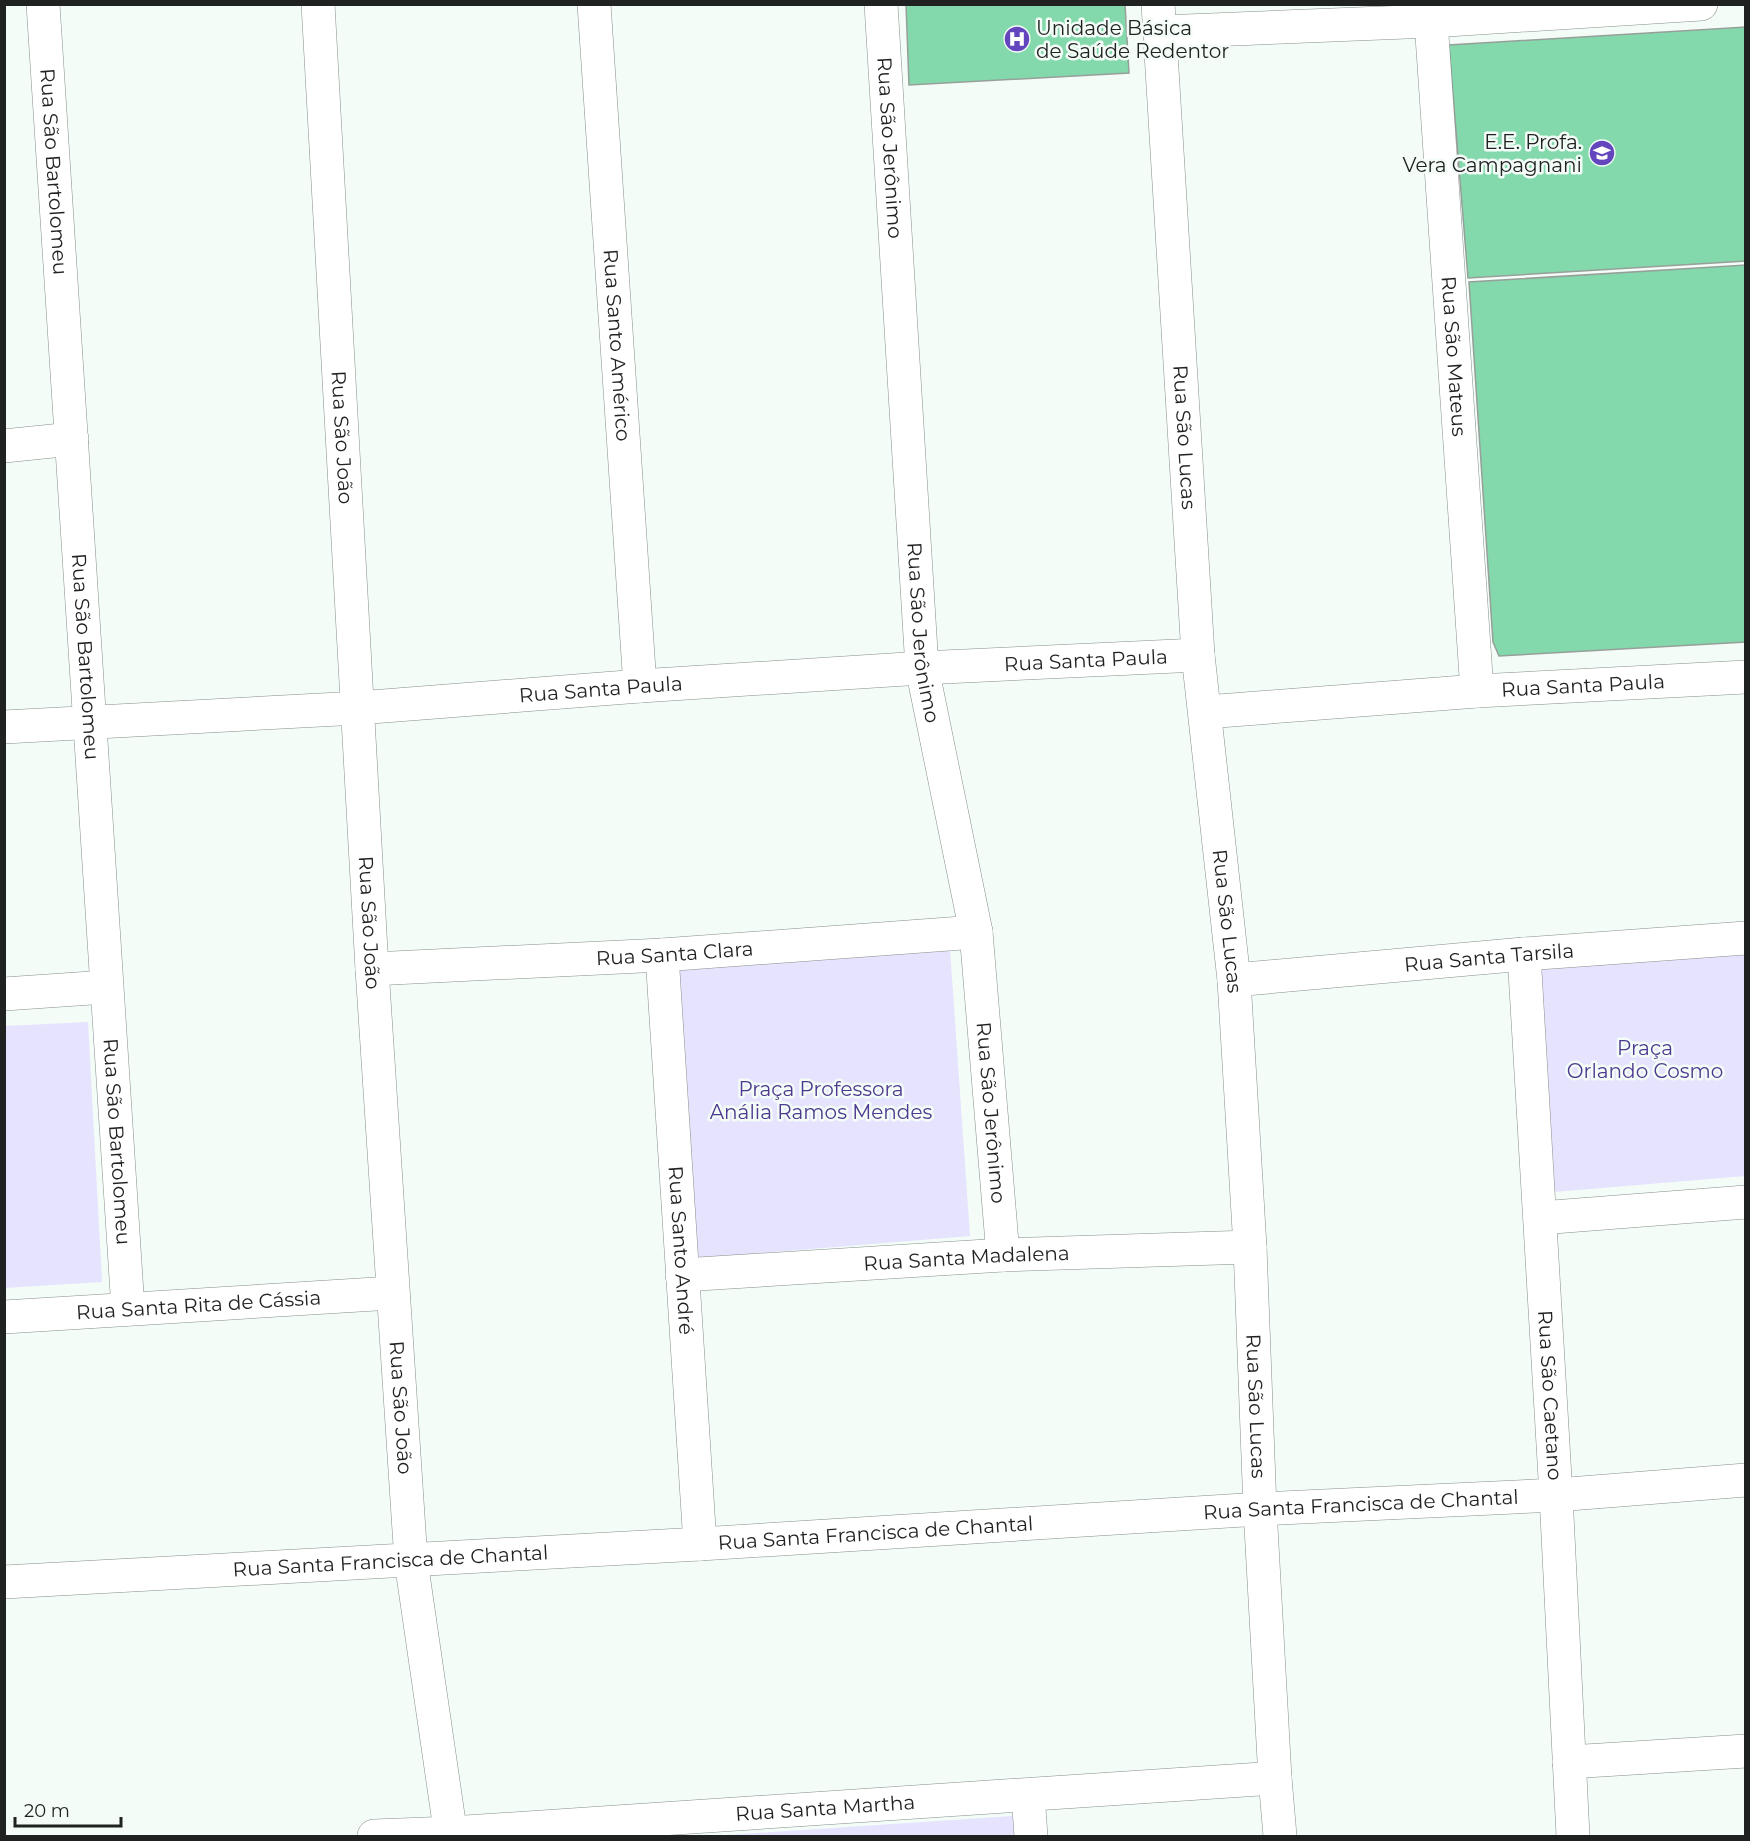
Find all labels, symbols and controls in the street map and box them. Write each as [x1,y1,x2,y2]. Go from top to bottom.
place label: Unidade Básica de Saúde Redentor [1036,16,1229,63]
hospital icon: Unidade Básica de Saúde Redentor [1002,24,1032,54]
street label: Rua São Jerônimo [872,56,907,239]
street label: Rua São Bartolomeu [35,68,73,276]
place label: E.E. Profa. Vera Campagnani [1403,130,1582,177]
school or university icon: E.E. Profa. Vera Campagnani [1587,138,1617,168]
street label: Rua Santo Américo [599,248,635,442]
street label: Rua São Mateus [1437,275,1472,438]
street label: Rua São Lucas [1168,364,1201,510]
street label: Rua São João [327,370,358,505]
street label: Rua São Jerônimo [902,541,945,725]
street label: Rua São Bartolomeu [67,552,104,761]
street label: Rua Santa Paula [1003,644,1168,676]
street label: Rua Santa Paula [1501,669,1666,702]
street label: Rua Santa Paula [518,671,683,707]
street label: Rua São Lucas [1208,848,1247,994]
street label: Rua São João [354,855,385,990]
street label: Rua Santa Clara [595,936,754,970]
street label: Rua Santa Tarsila [1403,938,1575,977]
street label: Rua São Jerônimo [972,1021,1011,1204]
park label: Praça Orlando Cosmo [1567,1036,1723,1083]
street label: Rua São Bartolomeu [98,1037,136,1246]
park label: Praça Professora Anália Ramos Mendes [710,1077,932,1124]
street label: Rua Santo André [664,1165,698,1336]
street label: Rua Santa Madalena [863,1241,1070,1276]
street label: Rua Santa Rita de Cássia [75,1285,322,1325]
street label: Rua São Caetano [1533,1309,1567,1481]
street label: Rua São Lucas [1241,1333,1271,1479]
street label: Rua São João [385,1340,417,1475]
street label: Rua Santa Francisca de Chantal [1202,1485,1519,1525]
street label: Rua Santa Francisca de Chantal [717,1511,1034,1555]
street label: Rua Santa Francisca de Chantal [232,1540,549,1581]
scale bar [15,1790,122,1828]
street label: Rua Santa Martha [734,1790,916,1826]
text: 20 m [24,1800,70,1822]

